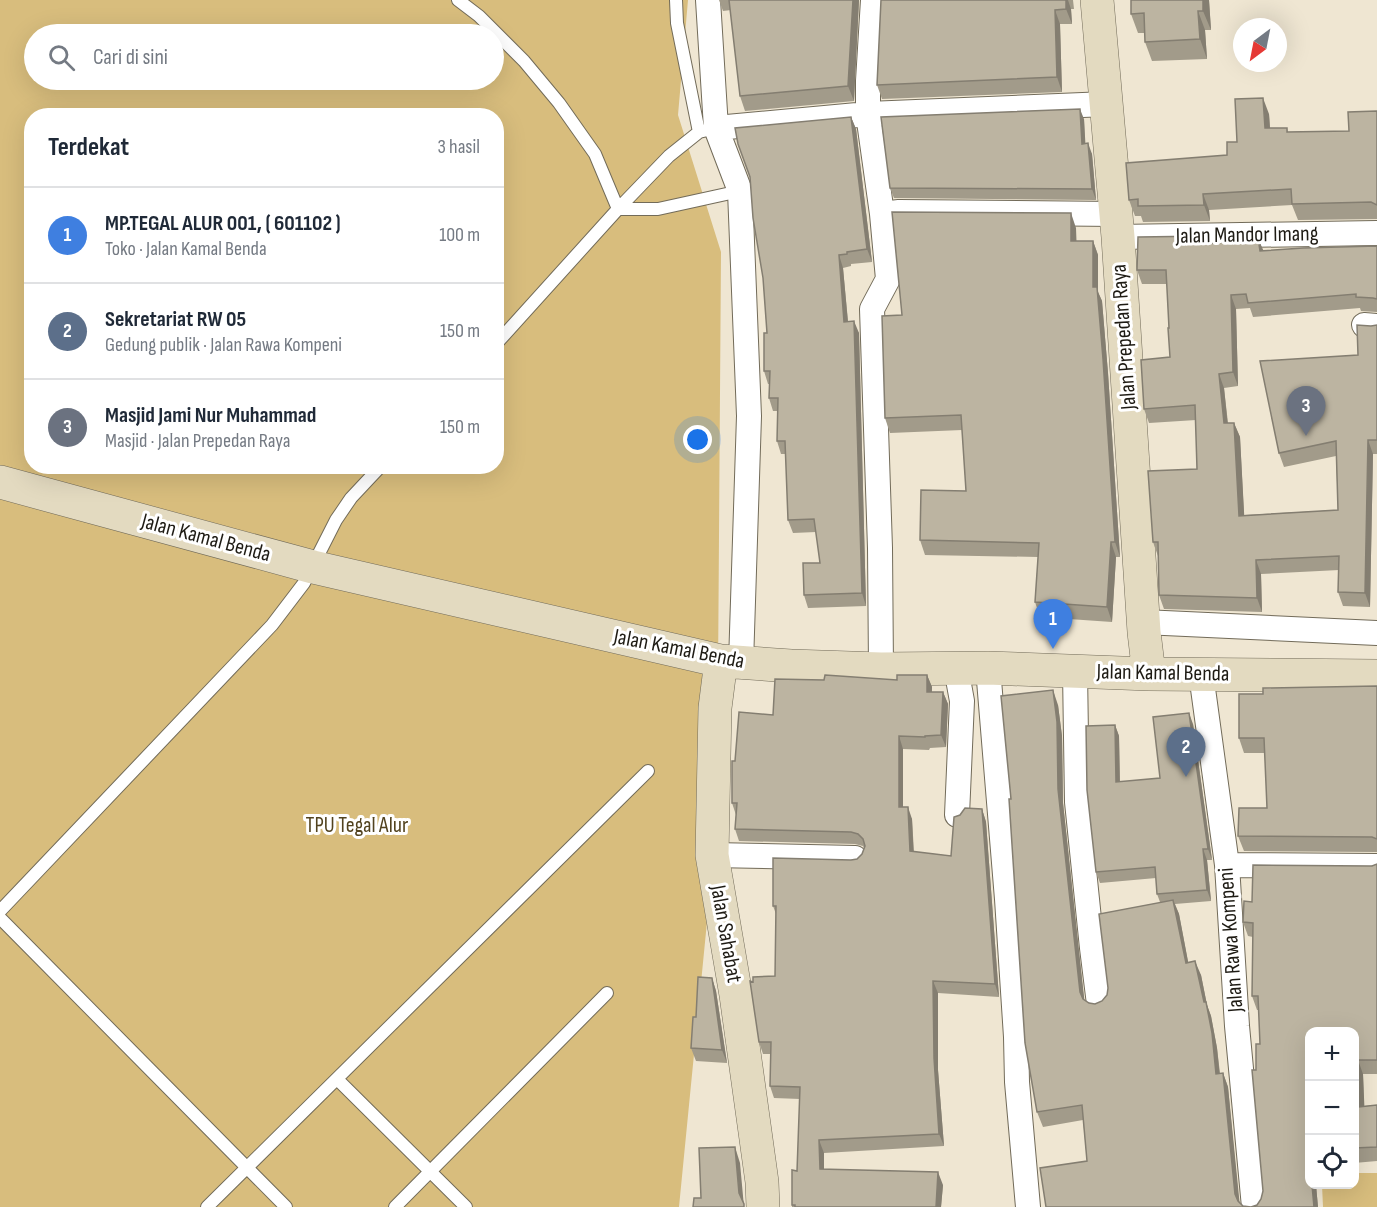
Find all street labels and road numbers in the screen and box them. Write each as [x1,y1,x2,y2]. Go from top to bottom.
street label: Jalan Mandor Imang [1174,220,1319,250]
street label: Jalan Prepedan Raya [1105,263,1143,412]
street label: Jalan Kamal Benda [137,508,274,568]
street label: Jalan Kamal Benda [610,623,747,675]
street label: Jalan Kamal Benda [1095,658,1230,688]
street label: Jalan Rawa Kompeni [1212,867,1250,1014]
street label: Jalan Sahabat [704,882,748,985]

